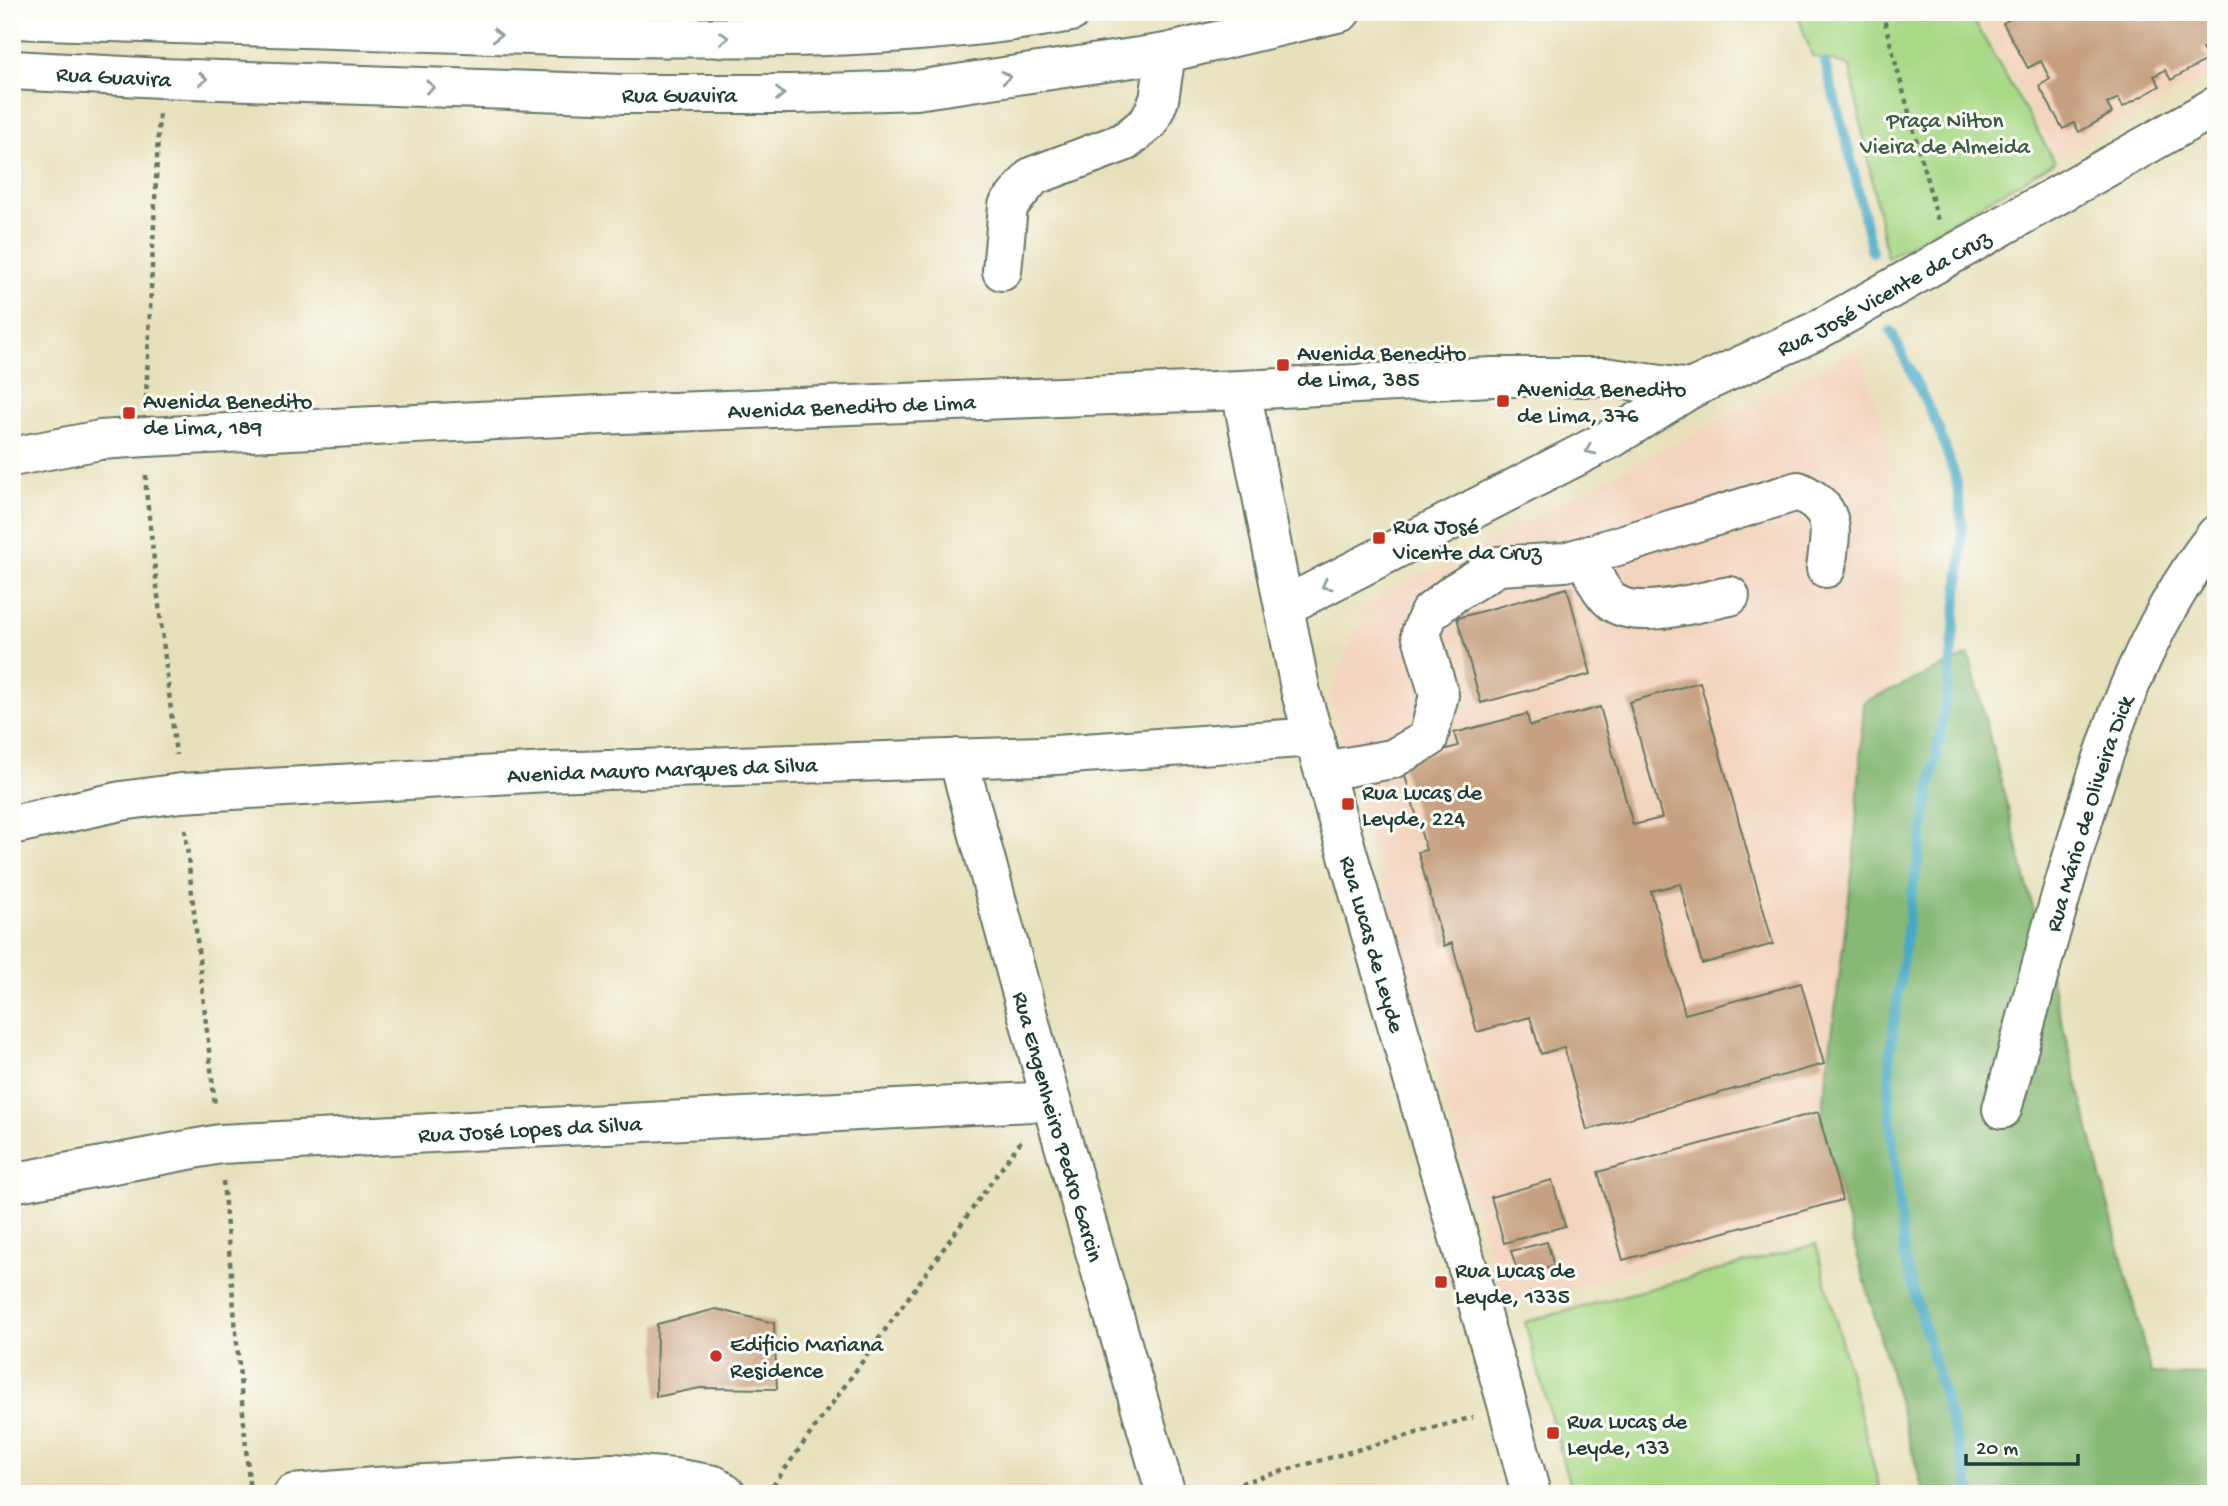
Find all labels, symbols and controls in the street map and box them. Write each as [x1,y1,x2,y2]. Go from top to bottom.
one-way arrow [491,27,502,42]
one-way arrow [719,30,730,46]
street label: Rua Guavira [55,62,173,95]
one-way arrow [1001,69,1012,84]
one-way arrow [198,72,209,87]
one-way arrow [425,79,436,95]
street label: Rua Guavira [622,84,738,111]
one-way arrow [775,86,786,102]
park label: Praça Nilton Vieira de Almeida [1859,109,2031,162]
street label: Rua José Vicente da Cruz [1773,225,1997,364]
place label: Avenida Benedito de Lima, 385 [1297,342,1466,395]
marker: Avenida Benedito de Lima, 385 [1275,357,1291,373]
place label: Avenida Benedito de Lima, 376 [1517,378,1686,431]
place label: Avenida Benedito de Lima, 189 [143,390,312,443]
street label: Avenida Benedito de Lima [727,390,978,427]
marker: Avenida Benedito de Lima, 376 [1495,393,1511,409]
marker: Avenida Benedito de Lima, 189 [121,405,137,421]
one-way arrow [1584,441,1597,455]
place label: Rua José Vicente da Cruz [1392,515,1542,568]
marker: Rua José Vicente da Cruz [1371,530,1387,546]
one-way arrow [1320,576,1333,590]
street label: Rua Mário de Oliveira Dick [2041,690,2142,936]
street label: Avenida Mauro Marques da Silva [506,753,819,791]
place label: Rua Lucas de Leyde, 224 [1362,781,1483,834]
marker: Rua Lucas de Leyde, 224 [1340,796,1356,812]
street label: Rua Lucas de Leyde [1332,853,1409,1037]
street label: Rua Engenheiro Pedro Garcin [1005,989,1107,1266]
street label: Rua José Lopes da Silva [418,1112,644,1151]
place label: Rua Lucas de Leyde, 1335 [1455,1259,1576,1312]
marker: Rua Lucas de Leyde, 1335 [1433,1274,1449,1290]
place label: Edificio Mariana Residence [730,1333,885,1386]
marker: Edificio Mariana Residence [708,1348,724,1364]
place label: Rua Lucas de Leyde, 133 [1567,1410,1688,1463]
scale bar [1966,1422,2078,1466]
marker: Rua Lucas de Leyde, 133 [1545,1425,1561,1441]
text: 20 m [1976,1438,2018,1463]

